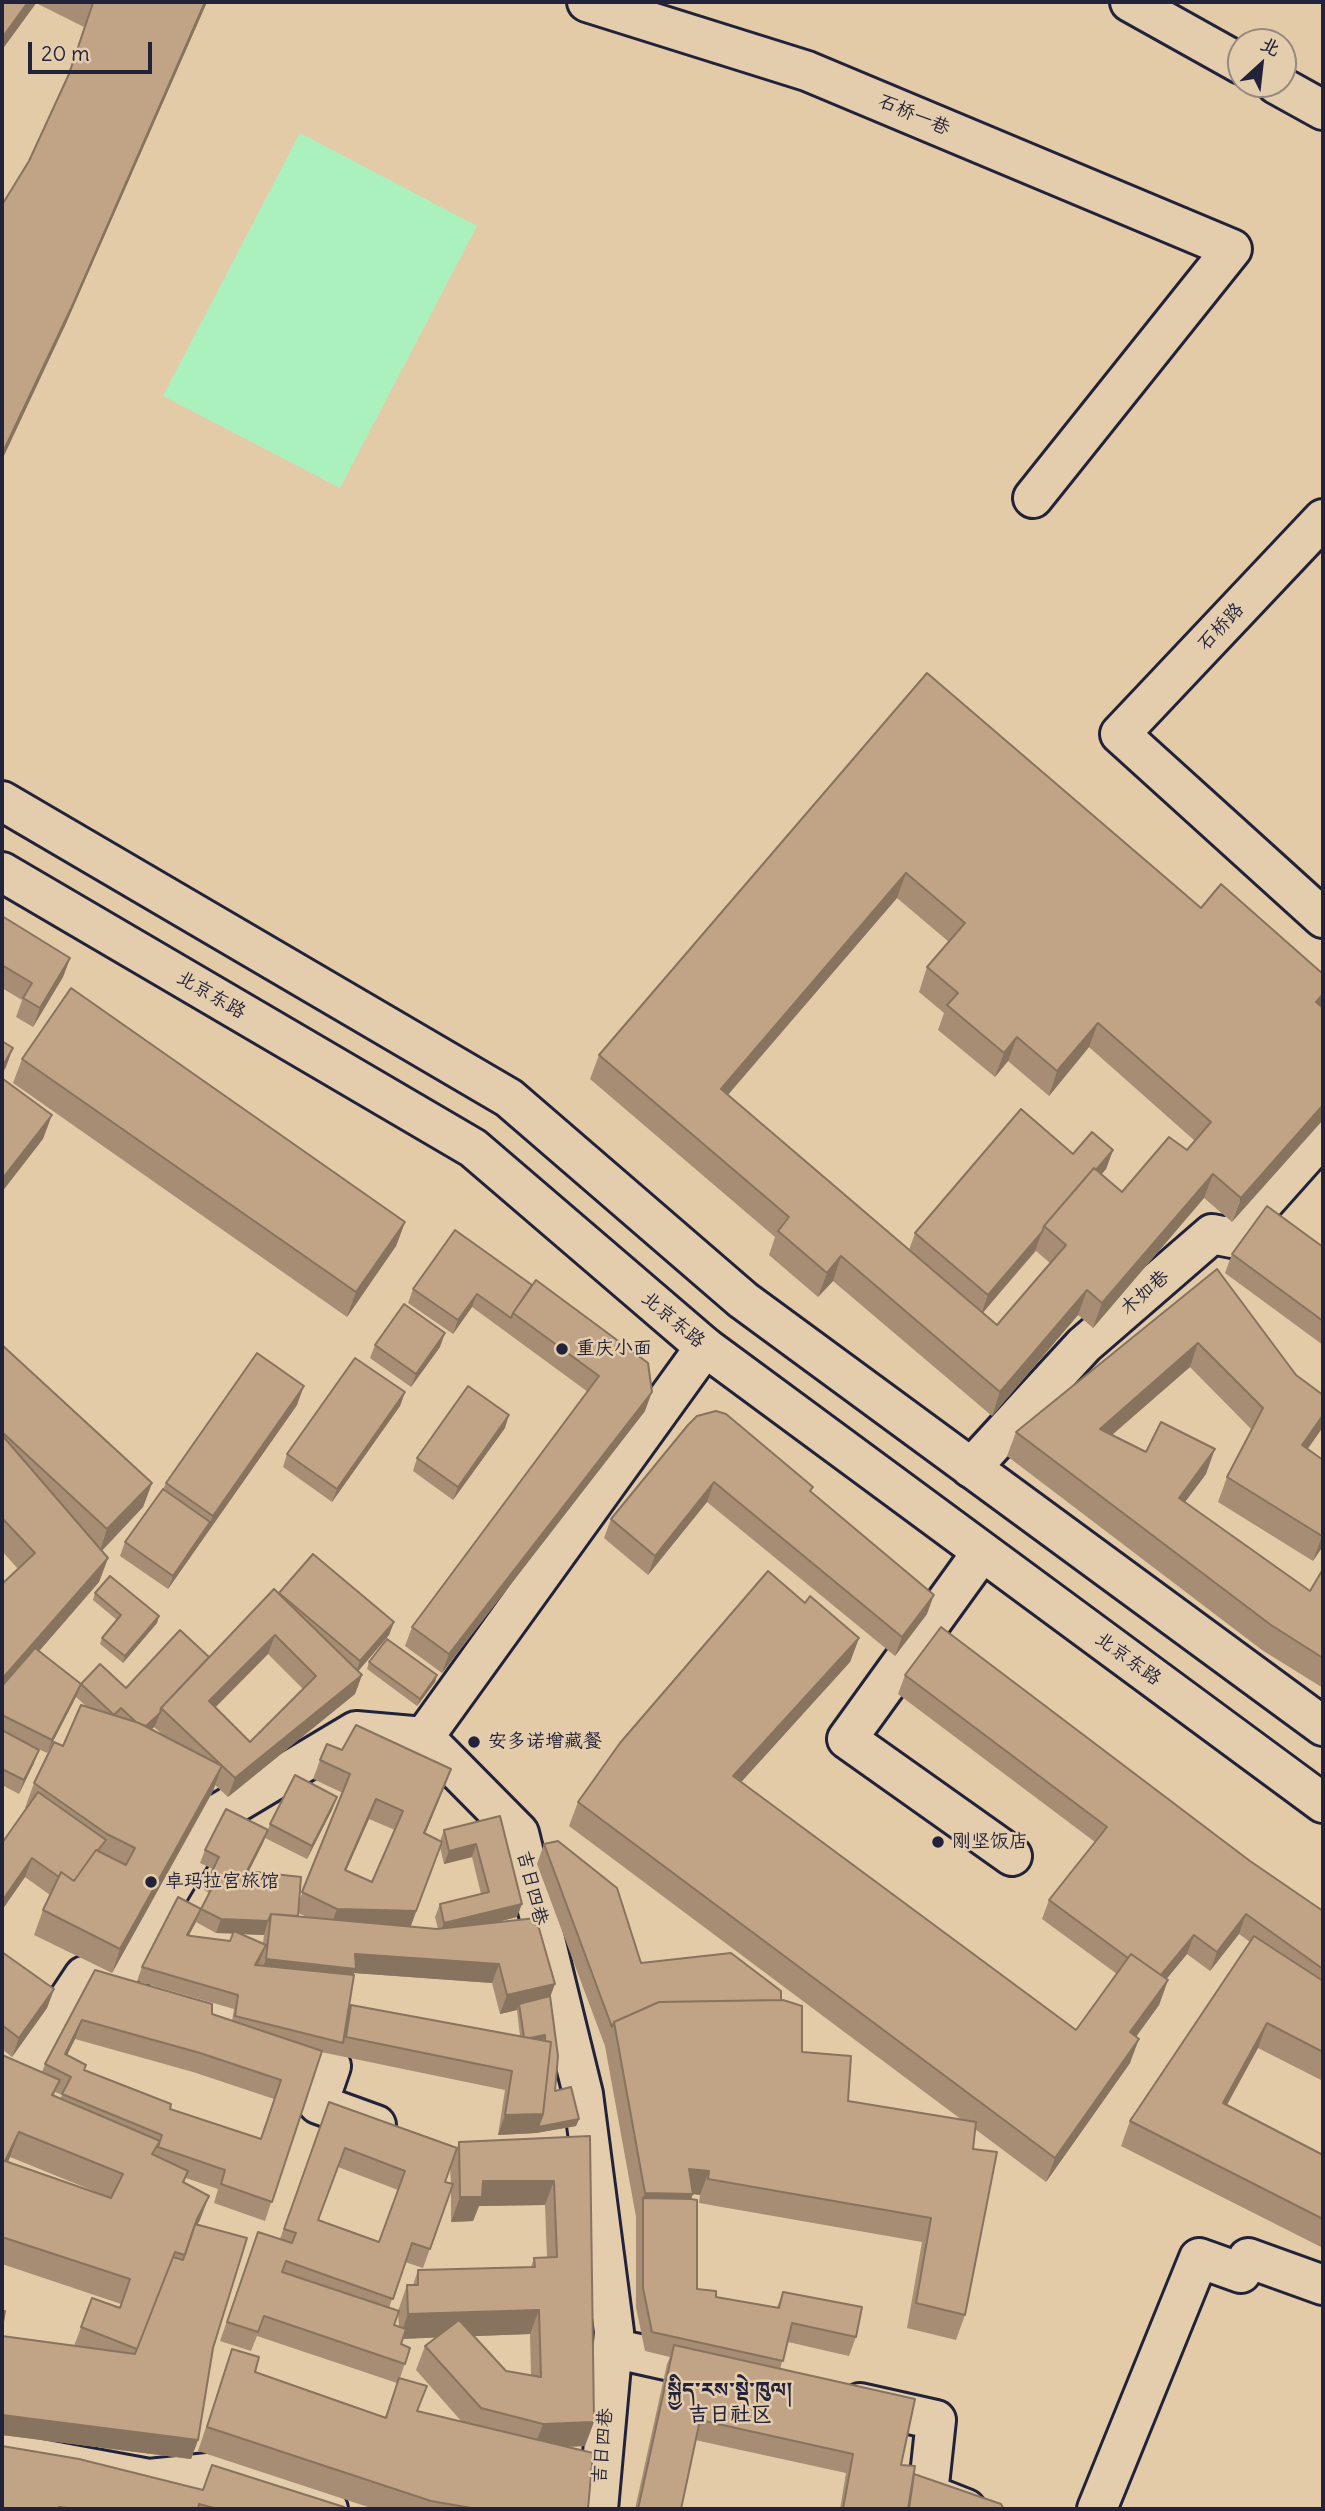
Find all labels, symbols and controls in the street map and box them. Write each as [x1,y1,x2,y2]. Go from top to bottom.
scale bar [32,28,156,72]
north arrow [1227,28,1297,98]
text: 北 [1257,31,1285,61]
text: 20 m [41,40,90,67]
street label: 石桥一巷 [875,90,953,140]
street label: 石桥路 [1193,598,1249,656]
street label: 北京东路 [172,966,250,1024]
street label: 木如巷 [1116,1266,1174,1320]
street label: 北京东路 [637,1287,709,1353]
place label: 重庆小面 [576,1338,652,1360]
marker: 重庆小面 [554,1341,570,1357]
street label: 北京东路 [1091,1627,1165,1691]
place label: 安多诺增藏餐 [488,1731,602,1753]
marker: 安多诺增藏餐 [466,1734,482,1750]
place label: 刚坚饭店 [952,1831,1028,1853]
marker: 刚坚饭店 [930,1834,946,1850]
street label: 吉日四巷 [512,1848,552,1928]
place label: 卓玛拉宫旅馆 [165,1871,279,1893]
marker: 卓玛拉宫旅馆 [143,1874,159,1890]
district label: སྐྱིད་རས་སྡེ་ཁུལ། 吉日社区 [667,2378,793,2428]
street label: 吉日四巷 [588,2407,618,2485]

